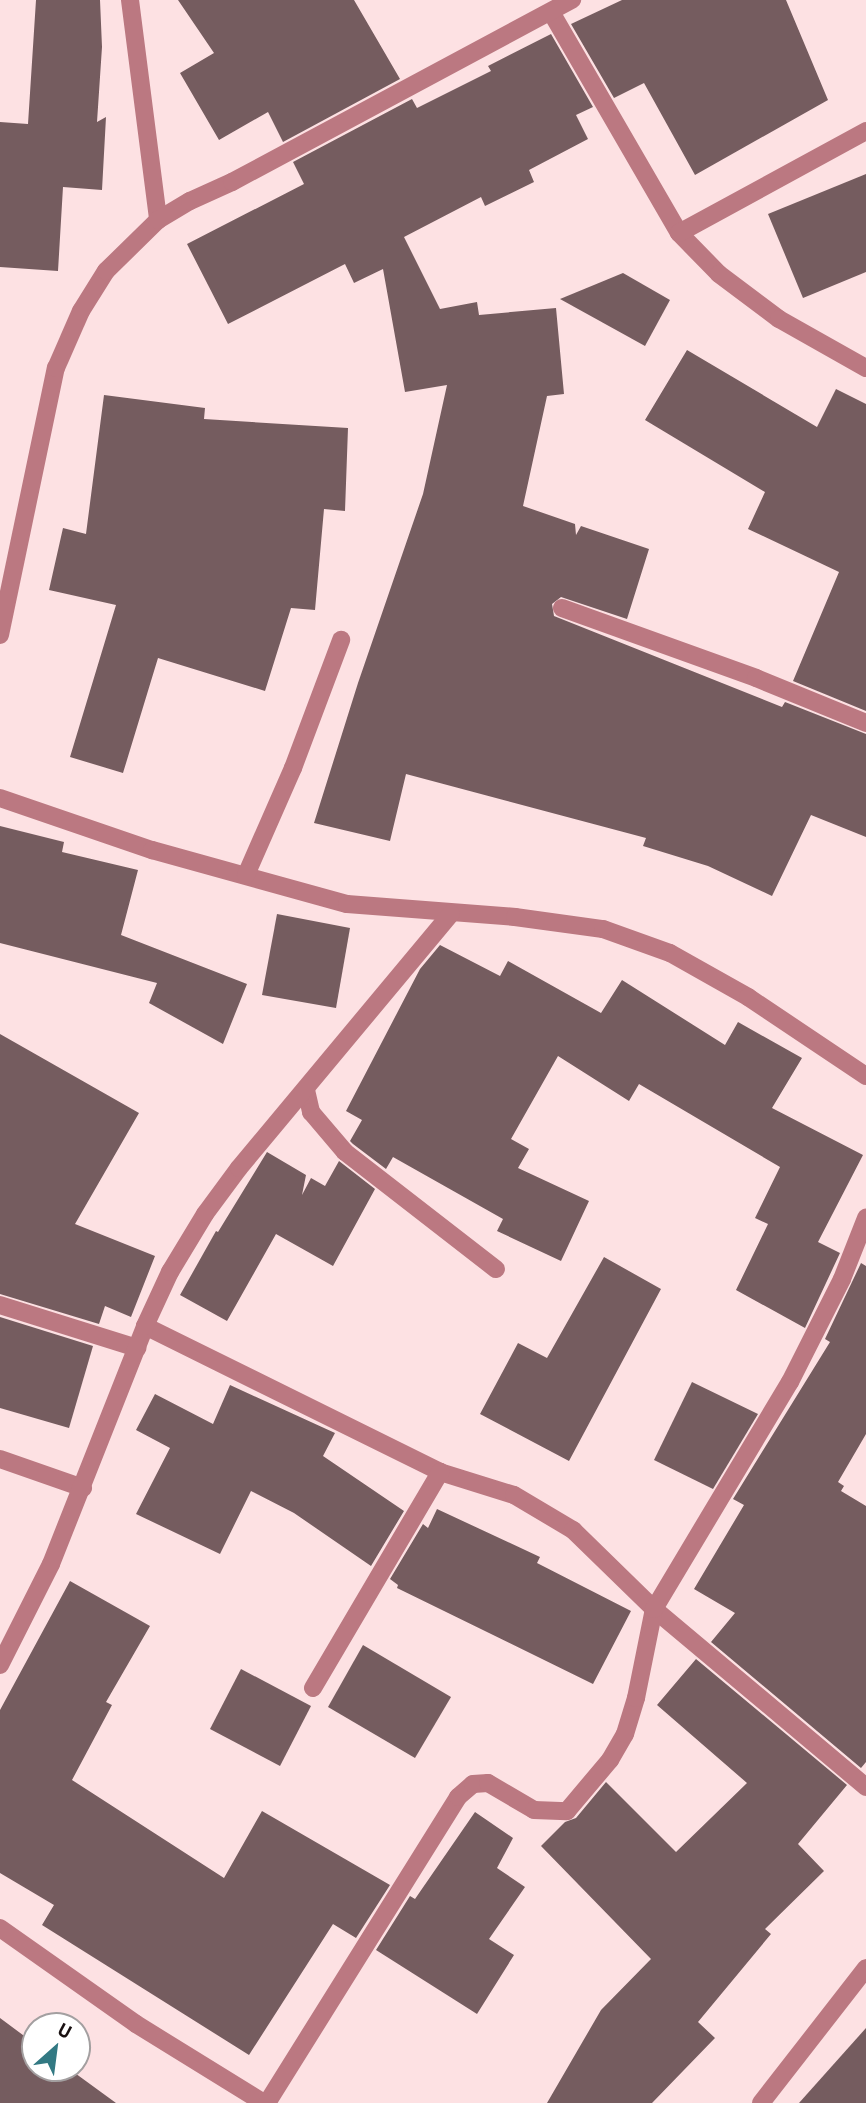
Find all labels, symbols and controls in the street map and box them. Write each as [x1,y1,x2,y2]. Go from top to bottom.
north arrow [21,2012,91,2082]
text: U [53,2014,77,2046]

